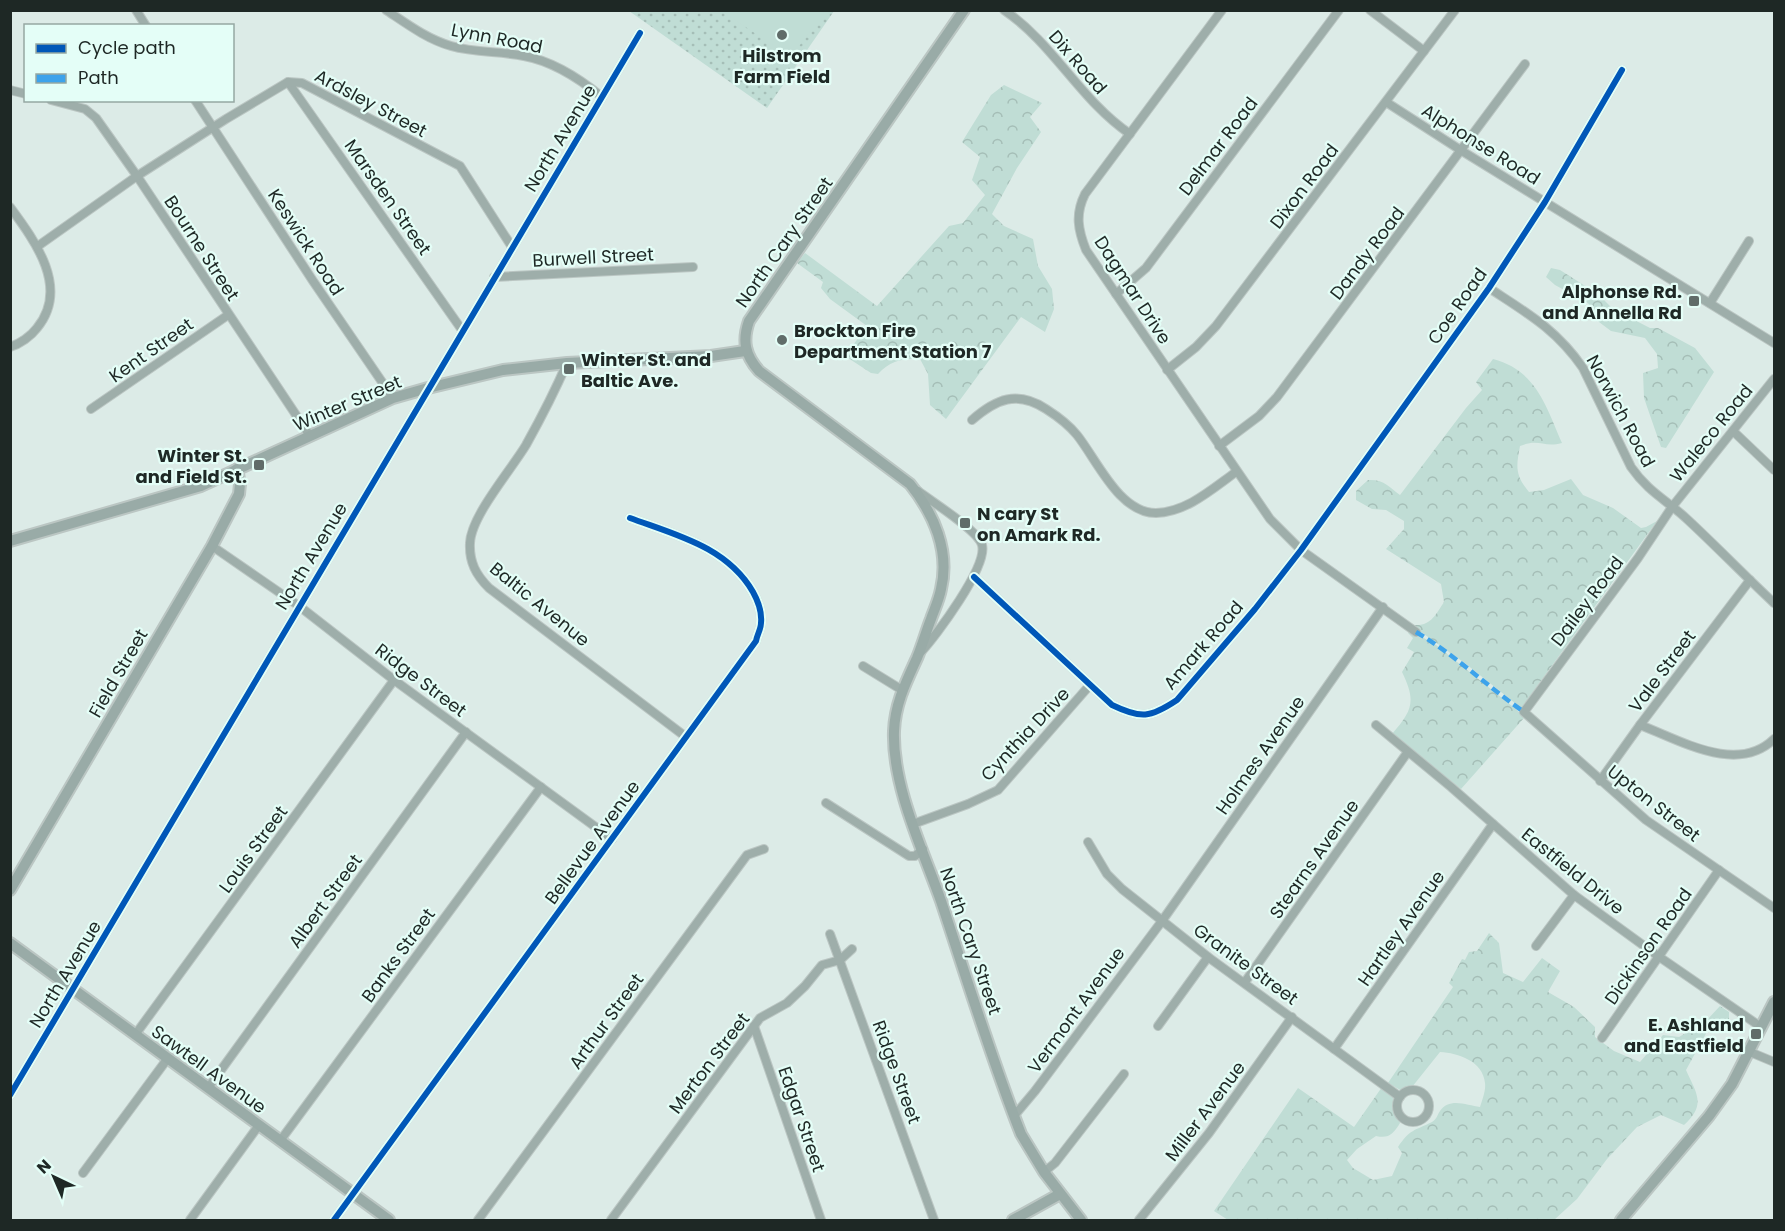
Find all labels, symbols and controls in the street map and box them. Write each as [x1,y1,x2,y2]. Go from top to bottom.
street label: Lynn Road [449,17,545,59]
legend [24,24,234,102]
street label: Dix Road [1043,25,1113,99]
marker: Hilstrom Farm Field [775,28,789,42]
text: Cycle path [78,35,176,60]
place label: Hilstrom Farm Field [734,43,830,89]
street label: Ardsley Street [311,63,431,143]
text: Path [78,65,119,90]
street label: North Avenue [518,80,602,196]
street label: Delmar Road [1173,92,1263,200]
street label: Alphonse Road [1417,98,1545,190]
street label: Marsden Street [339,134,437,260]
street label: Dixon Road [1264,138,1344,234]
street label: North Cary Street [730,172,838,312]
street label: Keswick Road [262,184,350,300]
street label: Bourne Street [159,190,245,306]
street label: Dandy Road [1324,201,1410,305]
street label: Dagmar Drive [1089,231,1177,349]
street label: Burwell Street [532,241,654,273]
street label: Coe Road [1421,263,1493,349]
place label: Alphonse Rd. and Annella Rd [1542,279,1682,325]
marker: Alphonse Rd. and Annella Rd [1687,294,1701,308]
street label: Kent Street [104,312,198,388]
place label: Brockton Fire Department Station 7 [794,318,992,364]
marker: Brockton Fire Department Station 7 [775,333,789,347]
place label: Winter St. and Baltic Ave. [581,347,711,393]
street label: Norwich Road [1581,350,1661,472]
marker: Winter St. and Baltic Ave. [562,362,576,376]
street label: Winter Street [289,369,405,437]
street label: Waleco Road [1664,379,1758,487]
place label: Winter St. and Field St. [136,443,247,489]
marker: Winter St. and Field St. [252,458,266,472]
street label: North Avenue [269,498,353,614]
place label: N cary St on Amark Rd. [977,501,1101,547]
marker: N cary St on Amark Rd. [958,516,972,530]
street label: Dailey Road [1545,551,1629,651]
street label: Baltic Avenue [485,556,595,652]
street label: Amark Road [1157,595,1249,695]
street label: Field Street [82,624,154,722]
street label: Vale Street [1623,625,1701,717]
street label: Ridge Street [370,637,472,723]
street label: Cynthia Drive [975,682,1075,786]
street label: Holmes Avenue [1210,691,1310,819]
street label: Upton Street [1602,759,1706,847]
street label: Bellevue Avenue [539,775,645,909]
street label: Stearns Avenue [1263,794,1365,924]
street label: Louis Street [213,800,293,898]
street label: Eastfield Drive [1516,822,1630,920]
street label: Albert Street [282,849,368,953]
street label: North Cary Street [934,864,1008,1018]
street label: Hartley Avenue [1352,865,1450,991]
street label: Dickinson Road [1598,883,1698,1009]
street label: Banks Street [355,903,441,1007]
street label: North Avenue [23,916,107,1032]
street label: Granite Street [1188,917,1304,1011]
street label: Vermont Avenue [1022,942,1130,1078]
street label: Arthur Street [563,968,649,1074]
street label: Merton Street [663,1007,755,1119]
place label: E. Ashland and Eastfield [1624,1012,1744,1058]
street label: Ridge Street [867,1017,927,1127]
street label: Sawtell Avenue [146,1019,272,1119]
marker: E. Ashland and Eastfield [1749,1027,1763,1041]
street label: Miller Avenue [1159,1056,1251,1166]
street label: Edgar Street [772,1063,832,1175]
north arrow [24,1147,84,1207]
text: N [32,1154,56,1179]

